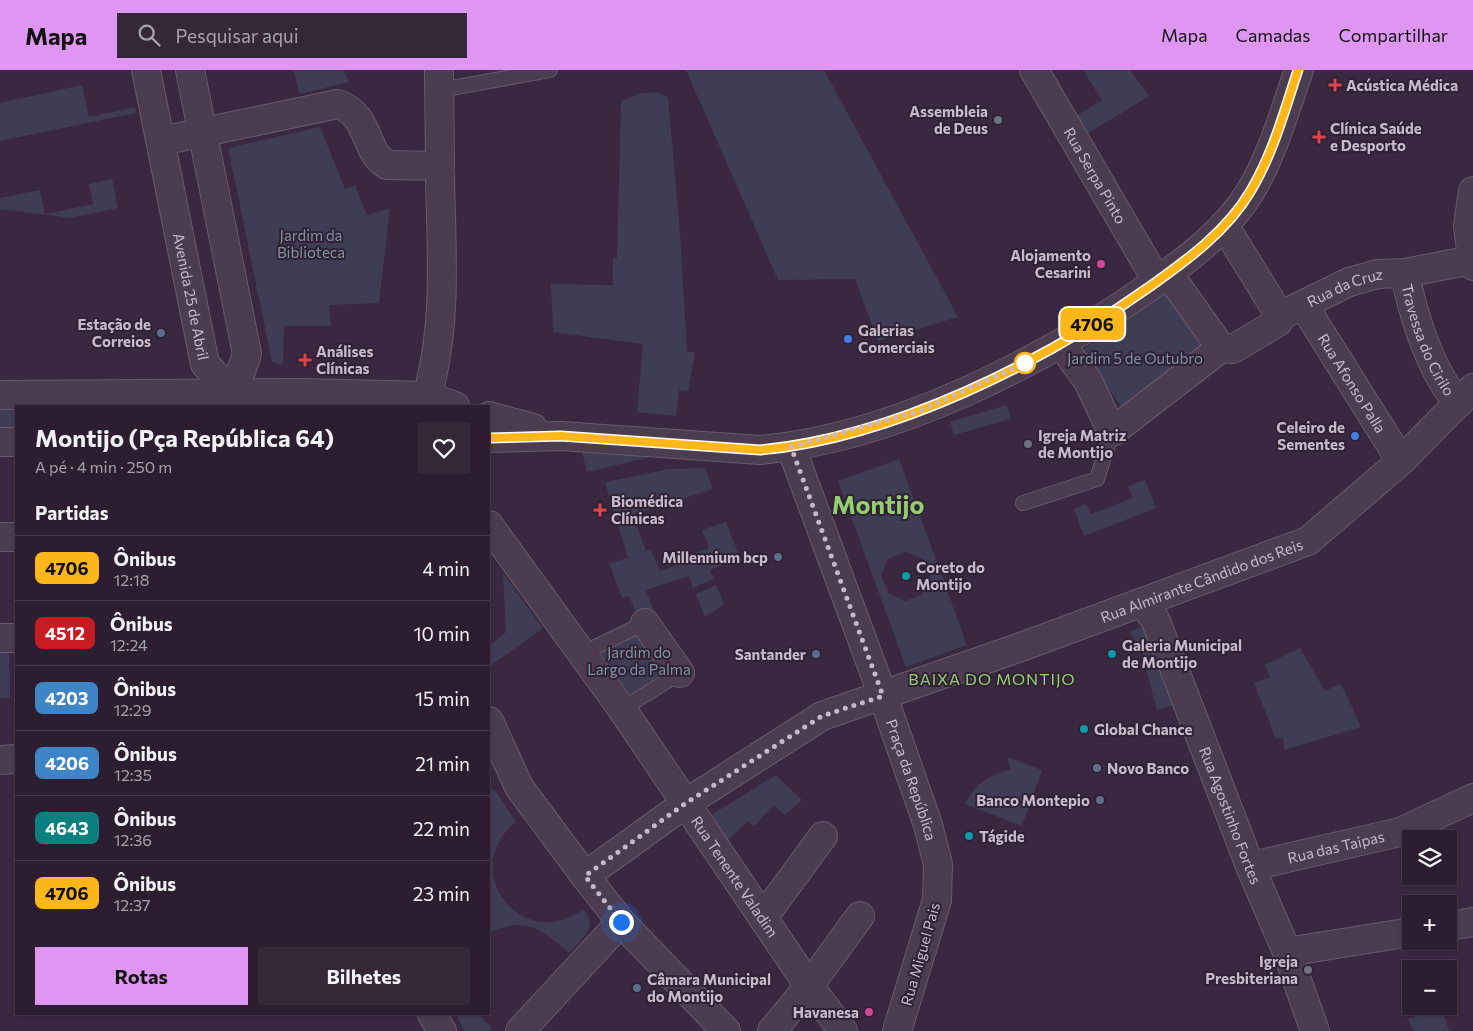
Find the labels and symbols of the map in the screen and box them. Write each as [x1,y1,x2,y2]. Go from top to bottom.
place label: Acústica Médica [1346,76,1458,94]
marker: Acústica Médica [1328,78,1342,92]
place label: Assembleia de Deus [909,102,988,137]
marker: Assembleia de Deus [992,114,1004,126]
place label: Clínica Saúde e Desporto [1330,119,1422,154]
street label: Rua Serpa Pinto [1060,124,1131,227]
marker: Clínica Saúde e Desporto [1312,130,1326,144]
park label: Jardim da Biblioteca [277,226,345,261]
street label: Avenida 25 de Abril [170,231,213,362]
place label: Alojamento Cesarini [1010,246,1091,281]
marker: Alojamento Cesarini [1095,258,1107,270]
street label: Rua da Cruz [1304,265,1383,310]
street label: Travessa do Cirilo [1398,282,1459,399]
line badge: 4706 [1057,308,1127,340]
place label: Estação de Correios [77,315,151,350]
place label: Galerias Comerciais [858,321,935,356]
marker: Estação de Correios [155,327,167,339]
street label: Rua Afonso Palla [1314,330,1390,436]
marker: Galerias Comerciais [842,333,854,345]
place label: Análises Clínicas [316,342,373,377]
park label: Jardim 5 de Outubro [1067,349,1203,367]
unlabelled marker [1014,352,1036,374]
marker: Análises Clínicas [298,353,312,367]
place label: Celeiro de Sementes [1276,418,1345,453]
place label: Igreja Matriz de Montijo [1038,426,1127,461]
marker: Celeiro de Sementes [1349,430,1361,442]
marker: Igreja Matriz de Montijo [1022,438,1034,450]
district label: Montijo [832,489,924,519]
place label: Biomédica Clínicas [611,492,683,527]
marker: Biomédica Clínicas [593,503,607,517]
street label: Rua Almirante Cândido dos Reis [1098,535,1305,626]
place label: Millennium bcp [662,548,768,566]
marker: Millennium bcp [772,551,784,563]
place label: Coreto do Montijo [916,558,985,593]
marker: Coreto do Montijo [900,570,912,582]
place label: Galeria Municipal de Montijo [1122,636,1242,671]
park label: Jardim do Largo da Palma [587,643,691,678]
place label: Santander [735,645,806,663]
marker: Santander [810,648,822,660]
marker: Galeria Municipal de Montijo [1106,648,1118,660]
district label: BAIXA DO MONTIJO [908,669,1076,688]
street label: Praça da República [883,717,941,842]
place label: Global Chance [1094,720,1193,738]
marker: Global Chance [1078,723,1090,735]
street label: Rua Agostinho Fortes [1196,744,1266,887]
place label: Novo Banco [1107,759,1189,777]
marker: Novo Banco [1091,762,1103,774]
place label: Banco Montepio [976,791,1090,809]
marker: Banco Montepio [1094,794,1106,806]
street label: Rua Tenente Valadim [688,812,782,940]
place label: Tágide [979,827,1025,845]
street label: Rua das Taipas [1286,827,1386,867]
marker: Tágide [963,830,975,842]
street label: Rua Miguel Pais [897,900,943,1008]
your location [609,910,634,935]
place label: Igreja Presbiteriana [1205,952,1298,987]
marker: Igreja Presbiteriana [1302,964,1314,976]
place label: Câmara Municipal do Montijo [647,970,771,1005]
marker: Câmara Municipal do Montijo [631,982,643,994]
place label: Havanesa [793,1003,859,1021]
marker: Havanesa [863,1006,875,1018]

